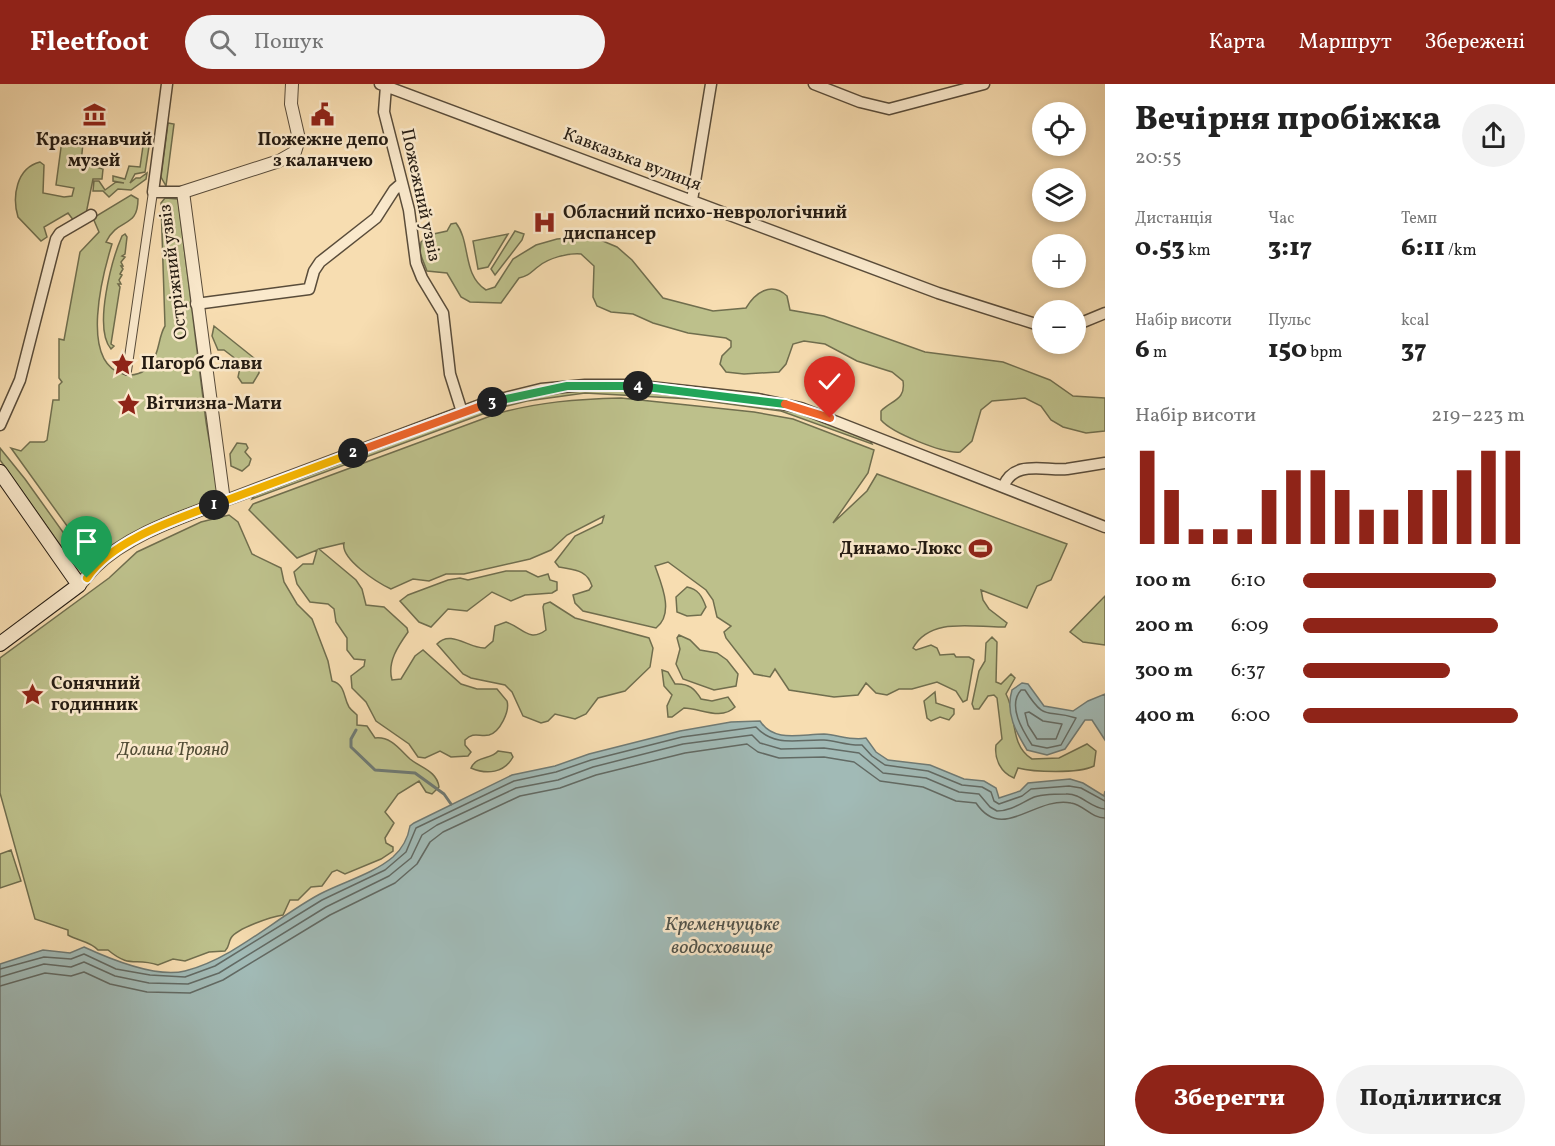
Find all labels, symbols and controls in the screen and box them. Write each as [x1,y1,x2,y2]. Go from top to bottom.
search box [185,15,605,69]
text: Fleetfoot [30,23,149,62]
icon: search [206,26,239,59]
text: Пошук [254,27,323,58]
text: Карта [1209,28,1266,57]
text: Маршрут [1299,28,1392,57]
text: Збережені [1425,28,1525,57]
text: Вечірня пробіжка [1135,98,1441,144]
museum icon: Краєзнавчий музей [81,101,107,127]
public building icon: Пожежне депо з каланчею [310,101,336,127]
map controls [1032,102,1086,354]
button: locate [1032,102,1086,156]
button: share [1462,104,1525,167]
street label: Кавказька вулиця [559,122,705,198]
street label: Пожежний узвіз [394,126,446,264]
place label: Краєзнавчий музей [36,128,152,174]
place label: Пожежне депо з каланчею [258,128,388,174]
text: 20:55 [1135,144,1182,172]
button: layers [1032,168,1086,222]
place label: Обласний психо-неврологічний диспансер [563,201,847,247]
street label: Остріжний узвіз [153,203,195,341]
text: Дистанція [1135,208,1212,230]
text: Час [1268,208,1294,230]
text: Темп [1401,208,1437,230]
hospital icon: Обласний психо-неврологічний диспансер [532,210,558,236]
text: 0.53 [1135,230,1185,266]
text: 3:17 [1268,230,1312,266]
text: 6:11 [1401,230,1445,266]
button: + [1032,234,1086,288]
text: km [1185,240,1211,262]
text: /km [1445,240,1477,262]
button: − [1032,300,1086,354]
text: Набір висоти [1135,310,1232,332]
text: Пульс [1268,310,1311,332]
text: kcal [1401,310,1429,332]
text: 6 [1135,332,1150,368]
text: 150 [1268,332,1307,368]
text: 37 [1401,332,1427,368]
text: m [1150,342,1167,364]
text: bpm [1307,342,1342,364]
place icon: Пагорб Слави [110,351,136,377]
place label: Пагорб Слави [141,352,262,377]
pin [804,356,855,418]
icon: check [813,365,846,398]
pin: 4 [623,371,653,401]
text: 4 [633,375,643,397]
pin: 3 [477,387,507,417]
place icon: Вітчизна-Мати [115,391,141,417]
text: 3 [488,391,496,413]
place label: Вітчизна-Мати [146,392,282,417]
text: Набір висоти [1135,402,1256,430]
text: 219–223 m [1431,402,1525,430]
pin: 2 [338,438,368,468]
text: 2 [349,442,357,464]
pin: 1 [199,490,229,520]
text: 1 [211,494,217,516]
pin [61,516,112,578]
icon: arrive [70,525,103,558]
sports icon: Динамо-Люкс [967,536,993,562]
place label: Динамо-Люкс [839,537,962,562]
text: 100 m [1135,567,1191,595]
text: 6:10 [1231,567,1266,595]
text: 200 m [1135,612,1193,640]
text: 6:09 [1231,612,1268,640]
text: 300 m [1135,657,1193,685]
text: 6:37 [1231,657,1266,685]
place label: Сонячний годинник [51,672,140,718]
place icon: Сонячний годинник [20,681,46,707]
text: 400 m [1135,702,1195,730]
text: 6:00 [1231,702,1270,730]
park label: Долина Троянд [116,738,229,763]
water label: Кременчуцьке водосховище [665,911,780,962]
button: Зберегти [1135,1065,1324,1134]
button: Поділитися [1336,1065,1525,1134]

